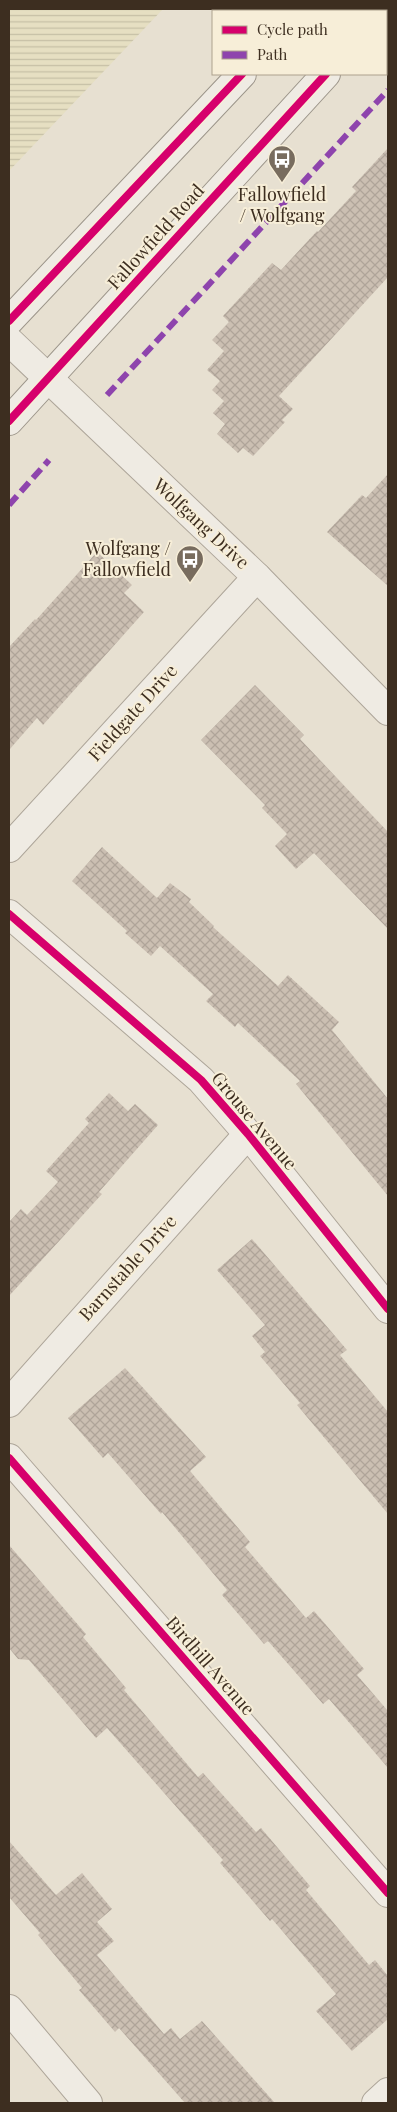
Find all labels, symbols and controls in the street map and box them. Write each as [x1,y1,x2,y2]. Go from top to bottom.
legend [212,10,387,75]
text: Cycle path [257,19,328,39]
text: Path [257,44,287,64]
bus stop icon: Fallowfield / Wolfgang [267,144,297,183]
street label: Fallowfield Road [102,178,209,294]
place label: Fallowfield / Wolfgang [238,182,327,227]
street label: Wolfgang Drive [148,472,255,574]
place label: Wolfgang / Fallowfield [83,536,172,581]
bus stop icon: Wolfgang / Fallowfield [175,544,205,583]
street label: Fieldgate Drive [82,659,182,766]
street label: Grouse Avenue [207,1066,303,1174]
street label: Barnstable Drive [73,1209,181,1325]
street label: Birdhill Avenue [161,1611,260,1720]

